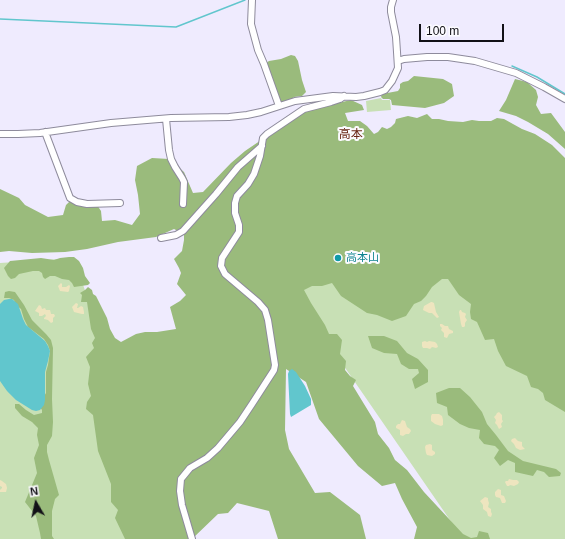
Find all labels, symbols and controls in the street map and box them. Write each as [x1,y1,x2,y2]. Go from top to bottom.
scale bar [421,16,506,42]
text: 100 m [426,24,459,38]
district label: 高本 [339,128,363,142]
place label: 高本山 [346,251,379,265]
marker: 高本山 [333,253,343,263]
north arrow [16,483,56,523]
text: N [29,485,39,498]

